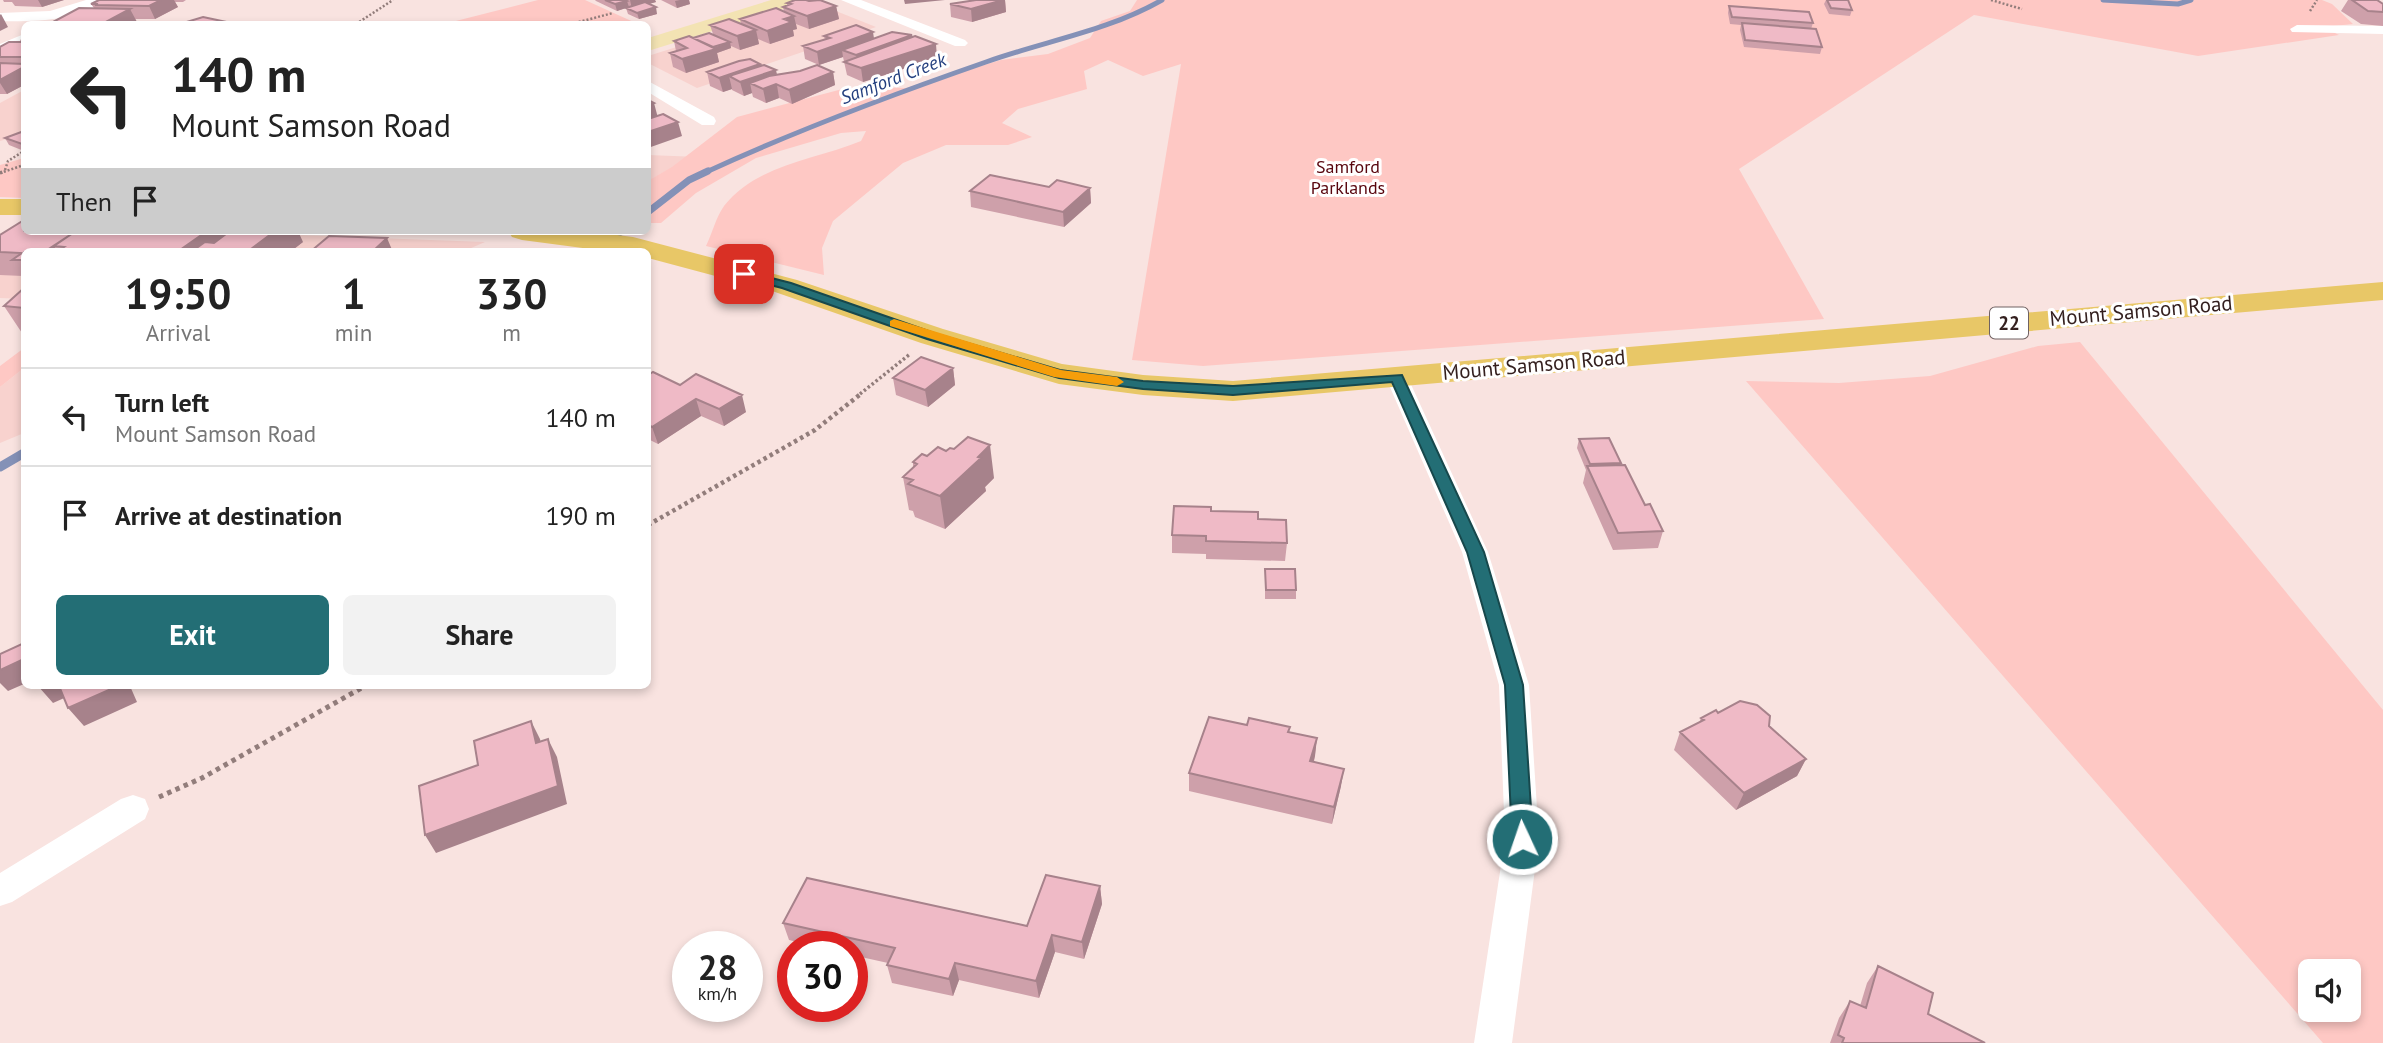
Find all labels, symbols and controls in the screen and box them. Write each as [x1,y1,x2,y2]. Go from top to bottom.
text: 140 m [171,42,306,106]
water label: Samford Creek [837,46,951,109]
icon: left [56,49,147,140]
text: Mount Samson Road [171,104,451,146]
park label: Samford Parklands [1311,155,1385,199]
icon: arrive [126,182,164,220]
text: Then [56,185,112,218]
pin [714,244,774,304]
icon: arrive [725,255,763,293]
text: 19:50 [125,266,231,321]
text: 1 [342,266,365,321]
text: 330 [476,266,547,321]
street label: Mount Samson Road [2048,289,2234,332]
road number: 22 [1990,308,2028,338]
text: Arrival [146,318,210,347]
text: min [335,318,372,347]
text: m [502,318,521,347]
street label: Mount Samson Road [1441,343,1627,386]
text: Turn left [115,386,209,419]
icon: left [56,398,94,436]
text: 140 m [545,401,616,434]
text: Mount Samson Road [115,419,316,448]
icon: arrive [56,496,94,534]
text: Arrive at destination [115,499,342,532]
text: 190 m [545,499,616,532]
button: Exit [56,595,329,675]
button: Share [343,595,616,675]
position arrow [1485,802,1559,876]
speed limit sign: 30 [777,931,868,1022]
text: 28 [698,944,737,990]
map controls [2298,959,2361,1022]
button: sound [2298,959,2361,1022]
text: km/h [698,982,737,1005]

